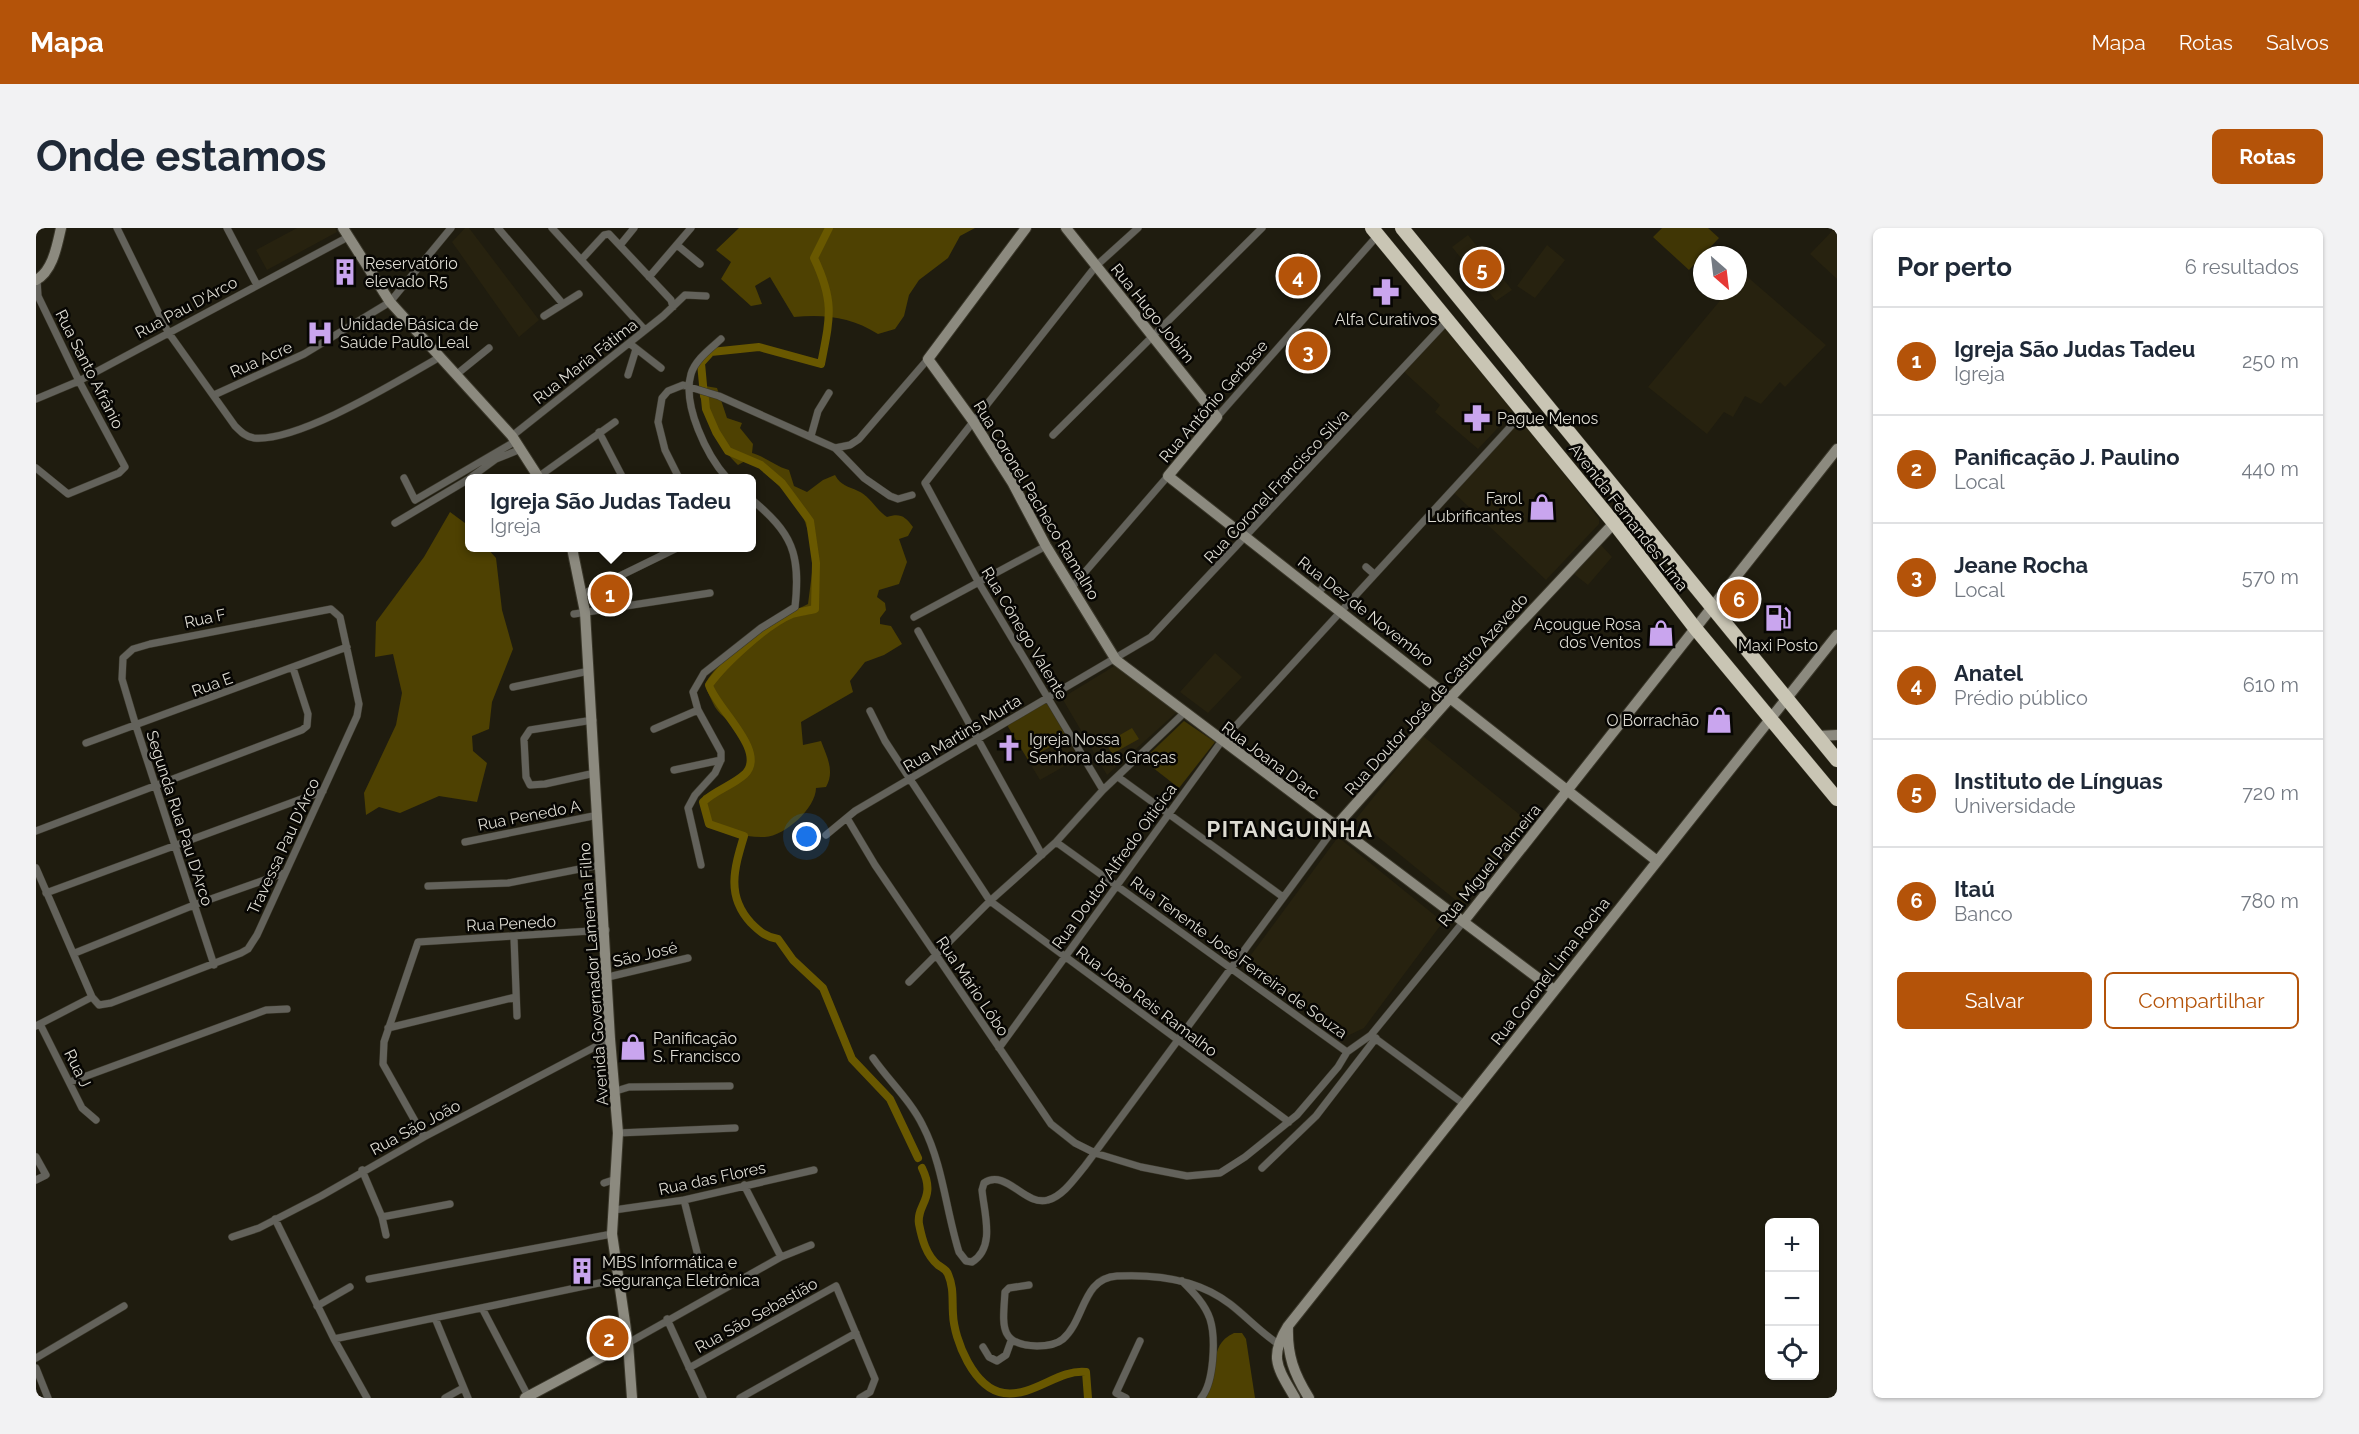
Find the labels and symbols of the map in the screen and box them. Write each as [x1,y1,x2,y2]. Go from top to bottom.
pin: 5 [1462,246,1502,291]
north arrow [1693,246,1747,300]
place label: Reservatório elevado R5 [365,254,458,291]
pin: 4 [1278,254,1318,298]
building icon: Reservatório elevado R5 [330,257,360,287]
street label: Rua Hugo Jobim [1107,260,1198,367]
street label: Rua Pau D'Arco [132,273,240,342]
pharmacy icon: Alfa Curativos [1371,277,1401,307]
street label: Rua Santo Afrânio [51,306,128,432]
place label: Alfa Curativos [1335,310,1437,329]
place label: Unidade Básica de Saúde Paulo Leal [340,315,478,352]
street label: Rua Maria Fátima [530,315,641,408]
hospital icon: Unidade Básica de Saúde Paulo Leal [305,318,335,348]
pin: 3 [1288,328,1328,374]
street label: Rua Antônio Gerbase [1155,336,1272,466]
street label: Rua Acre [227,337,295,382]
street label: Rua Coronel Pacheco Ramalho [970,397,1104,603]
pharmacy icon: Pague Menos [1462,403,1492,433]
street label: Rua Coronel Francisco Silva [1200,405,1353,567]
place label: Pague Menos [1497,409,1599,428]
street label: Avenida Fernandes Lima [1565,440,1692,595]
place label: Farol Lubrificantes [1427,489,1523,526]
shop icon: Farol Lubrificantes [1527,492,1557,522]
street label: Rua Dez de Novembro [1294,552,1437,670]
street label: Rua Cônego Valente [978,564,1072,703]
pin: 1 [590,572,630,616]
pin: 6 [1720,576,1758,622]
street label: Rua Doutor José de Castro Azevedo [1341,590,1532,799]
fuel station icon: Maxi Posto [1763,603,1793,633]
street label: Rua F [183,605,228,632]
place label: Açougue Rosa dos Ventos [1534,615,1641,652]
shop icon: Açougue Rosa dos Ventos [1646,618,1676,648]
place label: Maxi Posto [1738,636,1818,655]
street label: Rua E [189,668,236,701]
street label: Rua Martins Murta [900,691,1025,776]
shop icon: O Borrachão [1704,705,1734,735]
place label: O Borrachão [1606,711,1699,730]
street label: Rua Joana D'arc [1218,717,1324,803]
street label: Segunda Rua Pau D'Arco [142,728,217,908]
place label: Igreja Nossa Senhora das Graças [1029,730,1176,767]
church icon: Igreja Nossa Senhora das Graças [994,733,1024,763]
street label: Travessa Pau D'Arco [243,775,323,917]
street label: Rua Doutor Alfredo Oiticica [1048,780,1181,953]
street label: Rua Penedo A [476,796,582,835]
street label: Rua Miguel Palmeira [1434,800,1545,930]
district label: PITANGUINHA [1207,816,1373,842]
your location [792,822,821,851]
street label: Avenida Governador Lamenha Filho [575,842,612,1106]
street label: Rua Tenente José Ferreira de Souza [1127,872,1351,1042]
street label: Rua Coronel Lima Rocha [1487,894,1614,1049]
street label: Rua Penedo [466,912,556,935]
street label: Rua Mário Lôbo [932,933,1013,1040]
street label: São José [611,938,679,971]
street label: Rua João Reis Ramalho [1072,942,1221,1061]
place label: Panificação S. Francisco [653,1029,740,1066]
shop icon: Panificação S. Francisco [618,1032,648,1062]
street label: Rua J [60,1046,95,1090]
street label: Rua São João [367,1096,464,1159]
street label: Rua das Flores [657,1158,768,1199]
place label: MBS Informática e Segurança Eletrônica [602,1253,760,1290]
building icon: MBS Informática e Segurança Eletrônica [567,1256,597,1286]
street label: Rua São Sebastião [692,1274,821,1357]
pin: 2 [590,1316,628,1360]

